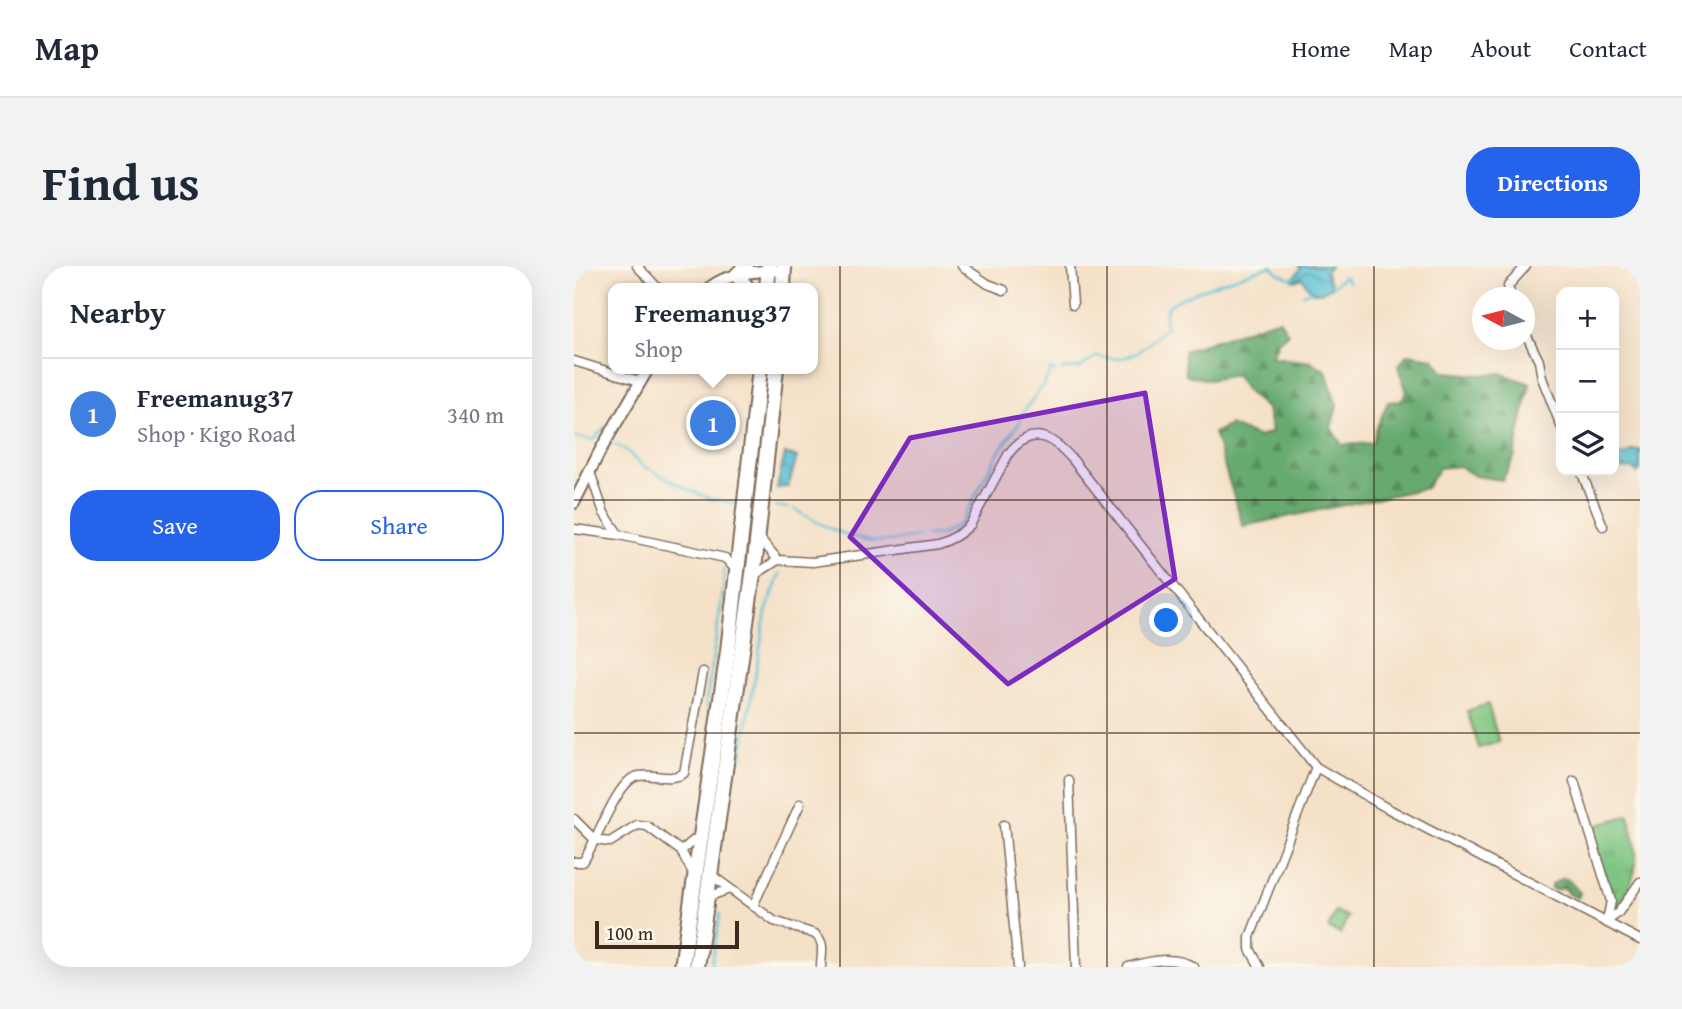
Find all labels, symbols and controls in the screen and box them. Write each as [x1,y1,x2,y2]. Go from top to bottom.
text: Map [35,24,99,72]
text: Home [1292,31,1351,66]
text: Map [1389,31,1433,66]
text: About [1471,31,1531,66]
text: Contact [1569,31,1647,66]
text: Find us [42,146,200,218]
button: Directions [1466,147,1640,218]
popup [608,283,818,374]
north arrow [1472,287,1535,350]
map controls [1556,287,1619,476]
button: + [1556,287,1619,350]
text: Nearby [70,290,166,334]
text: Freemanug37 [634,293,792,332]
text: Shop [634,332,683,365]
button: − [1556,350,1619,413]
text: Freemanug37 [137,378,294,417]
pin: 1 [690,397,736,449]
text: 1 [87,398,99,431]
text: 340 m [447,398,504,431]
button: layers [1556,413,1619,476]
text: Shop · Kigo Road [137,417,296,450]
button: Save [70,490,280,561]
button: Share [294,490,504,561]
your location [1149,603,1183,637]
scale bar [595,918,738,950]
text: 100 m [606,919,653,947]

